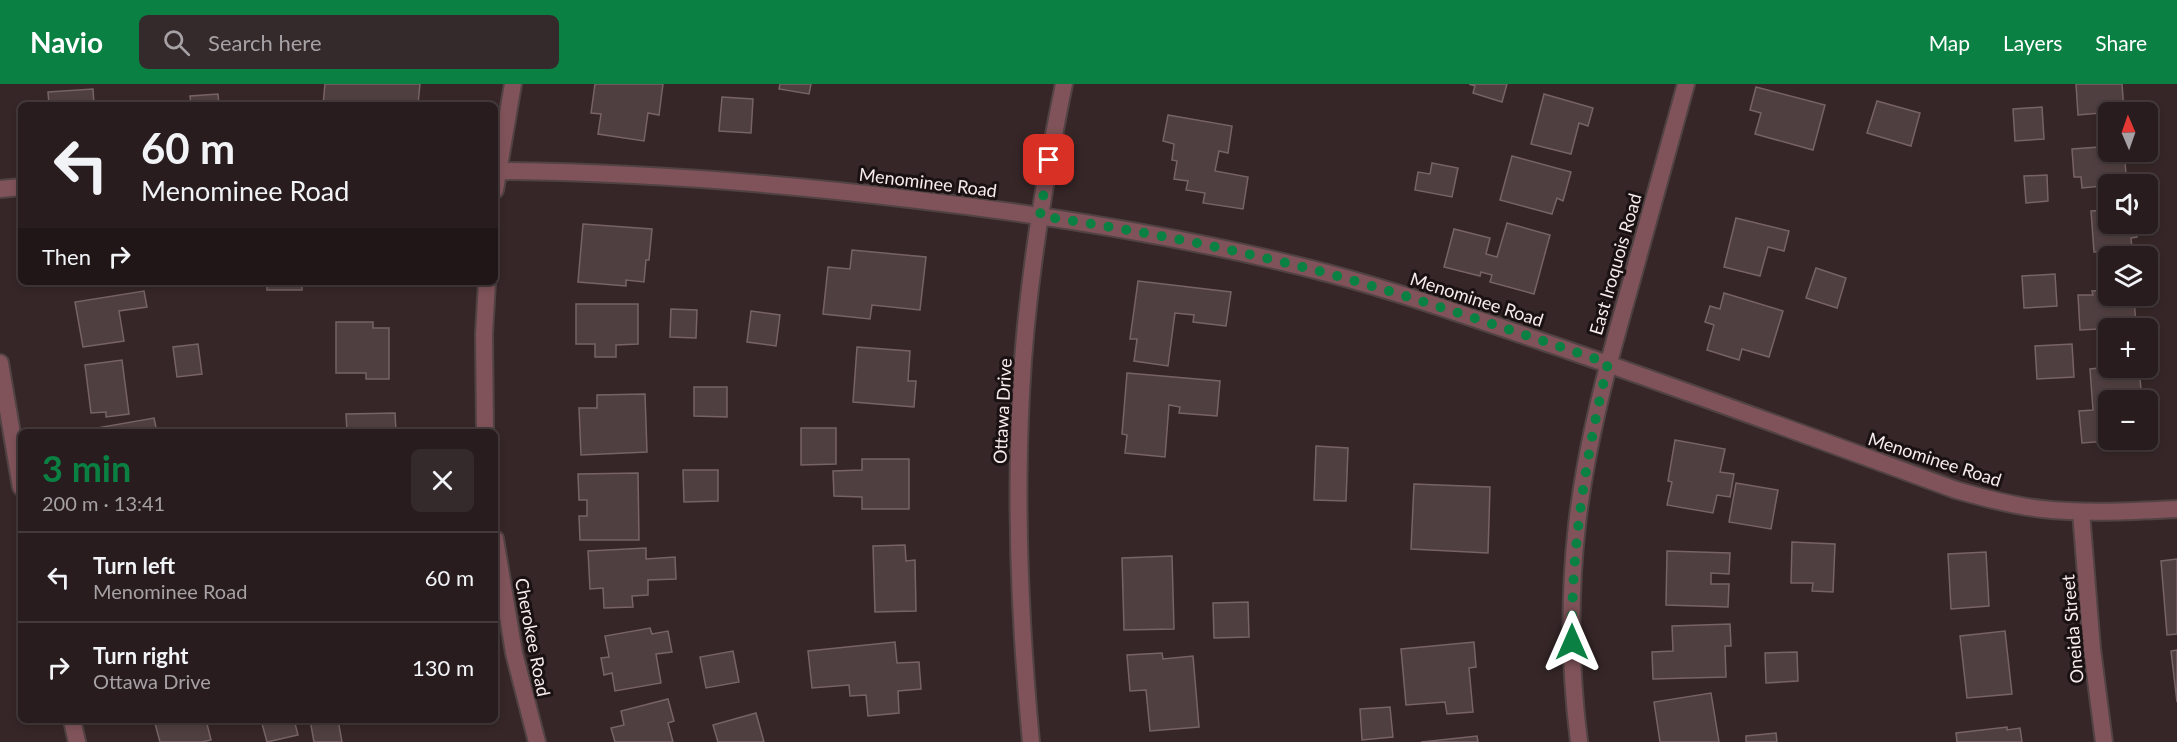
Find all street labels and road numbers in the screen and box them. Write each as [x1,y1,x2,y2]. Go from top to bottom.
street label: Menominee Road [858,163,998,201]
street label: East Iroquois Road [1584,191,1646,337]
street label: Menominee Road [1408,267,1546,331]
street label: Ottawa Drive [988,357,1016,465]
street label: Menominee Road [1866,427,2004,491]
street label: Oneida Street [2056,573,2088,684]
street label: Cherokee Road [511,576,555,698]

